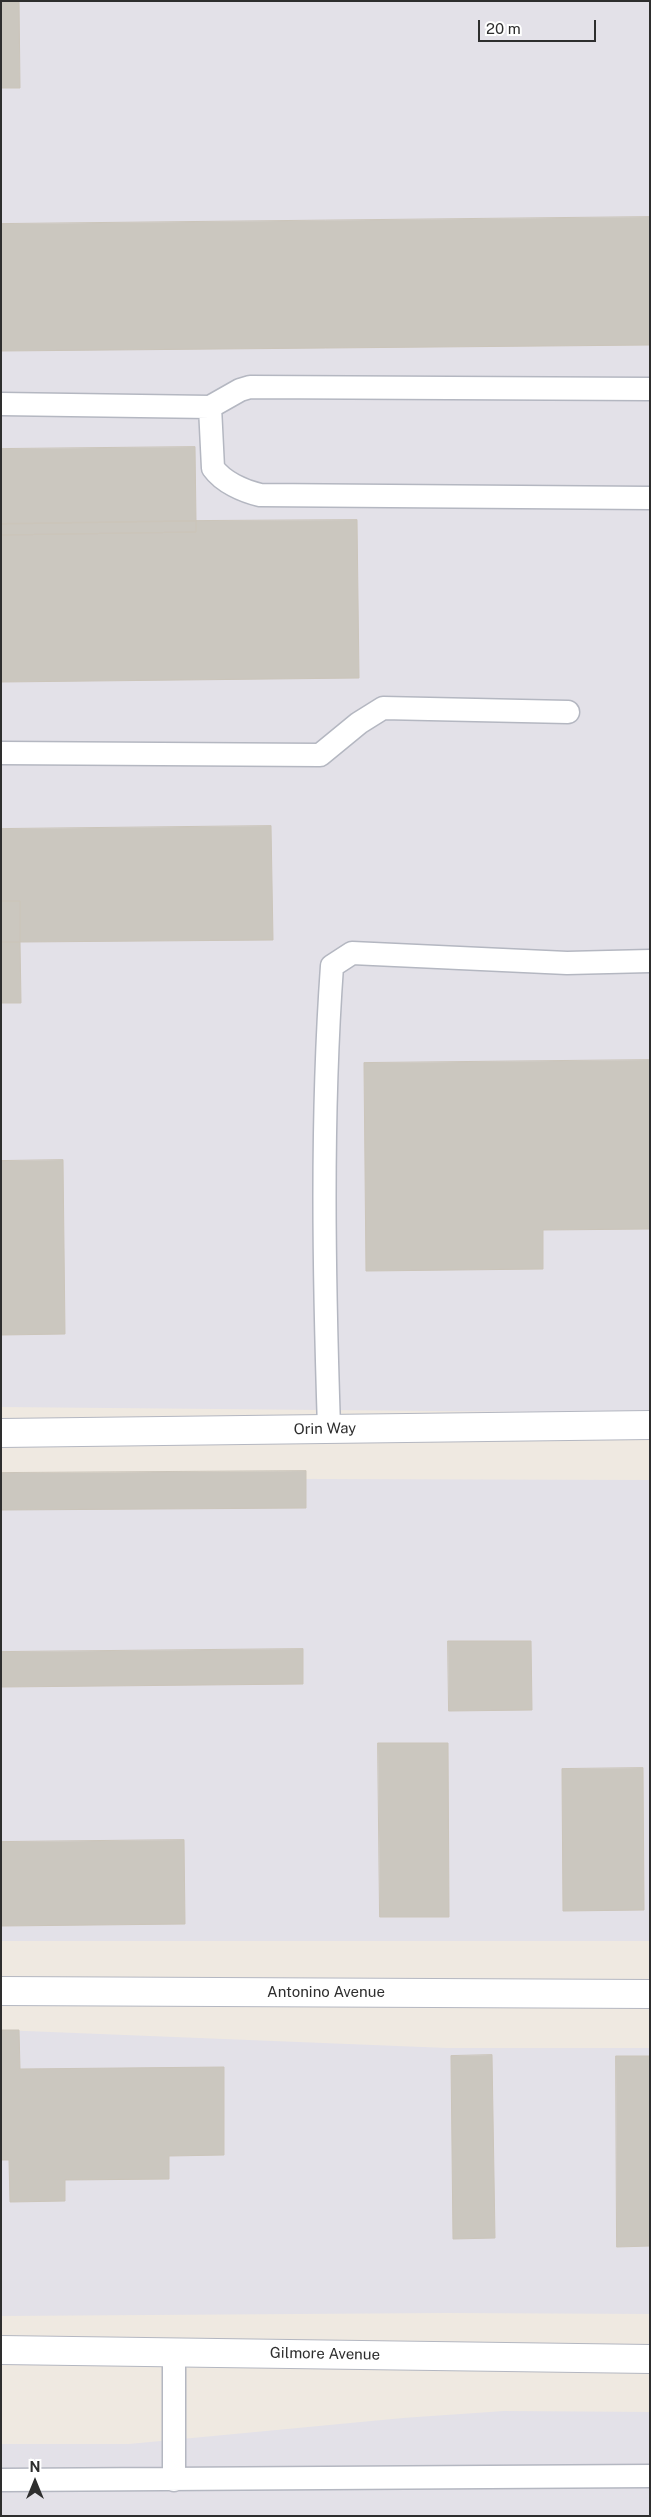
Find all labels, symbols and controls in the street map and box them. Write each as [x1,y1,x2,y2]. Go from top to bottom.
scale bar [481,10,598,42]
text: 20 m [486,20,521,37]
street label: Orin Way [294,1419,356,1439]
street label: Antonino Avenue [267,1983,385,2001]
street label: Gilmore Avenue [270,2344,380,2364]
north arrow [10,2457,60,2507]
text: N [30,2459,40,2475]

